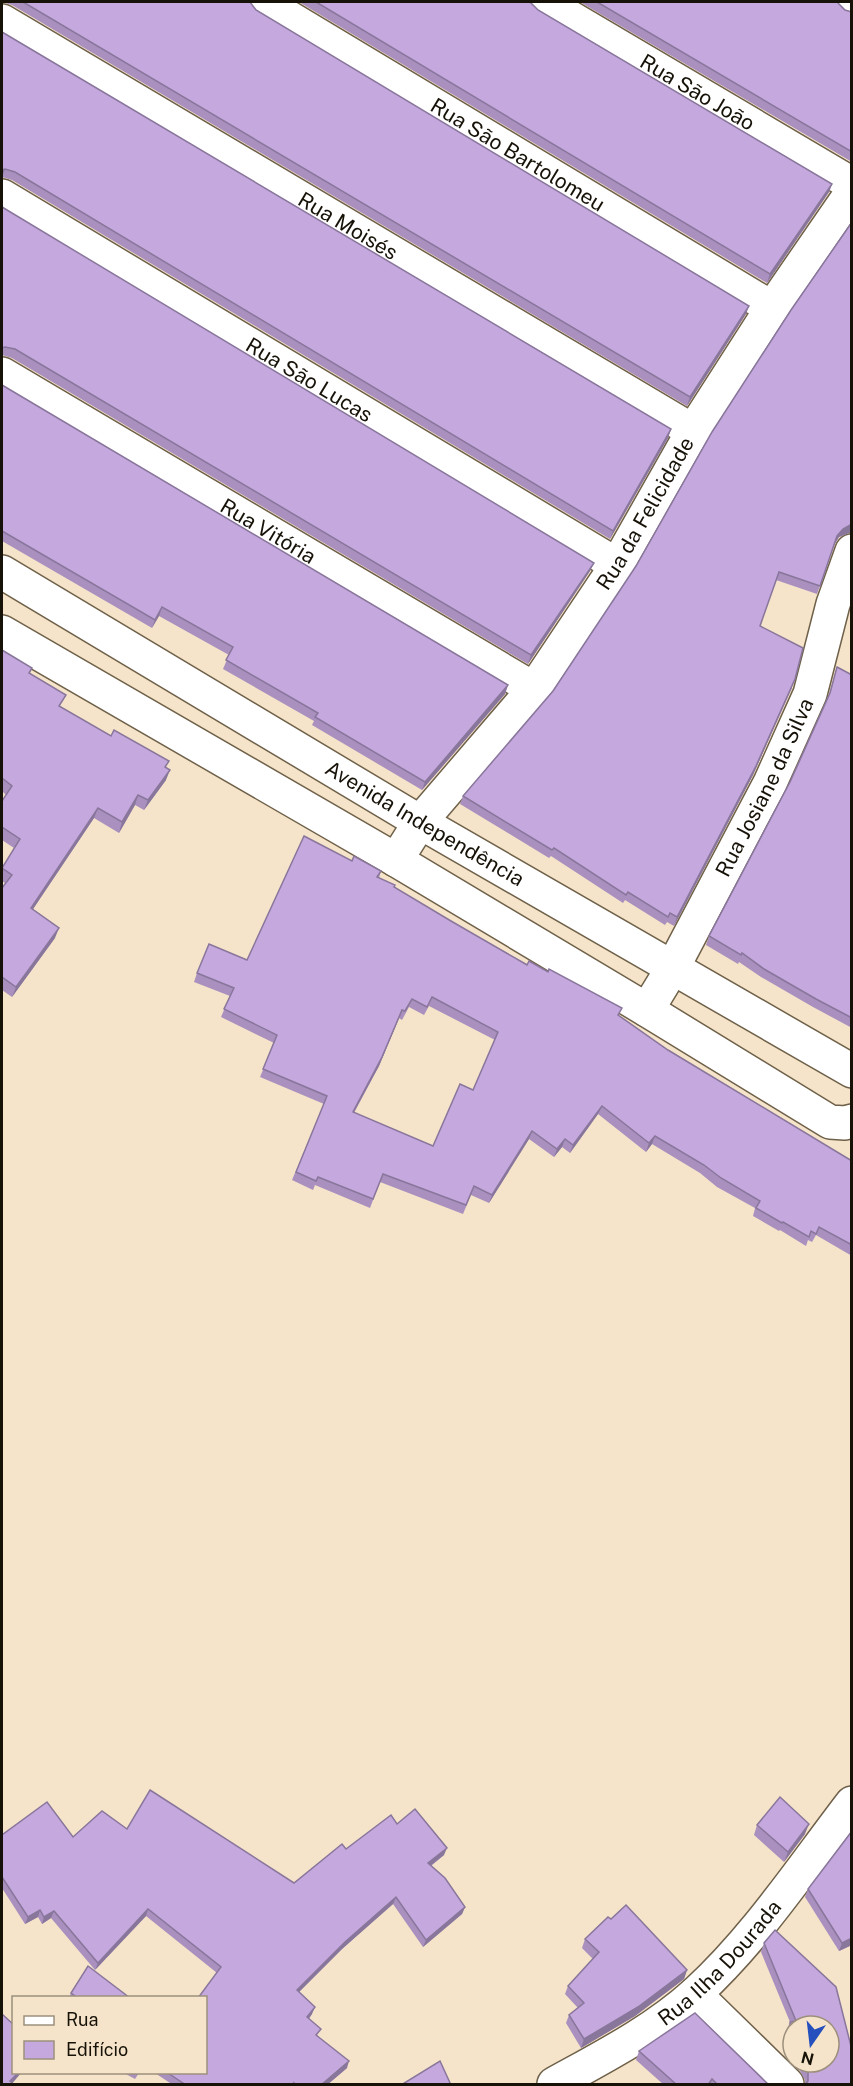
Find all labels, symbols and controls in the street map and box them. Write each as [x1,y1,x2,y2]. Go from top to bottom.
street label: Rua São João [636,49,759,136]
street label: Rua São Bartolomeu [426,93,609,217]
street label: Rua Moisés [294,186,402,265]
street label: Rua São Lucas [241,332,377,427]
street label: Rua da Felicidade [591,432,699,595]
street label: Rua Vitória [216,493,320,569]
street label: Rua Josiane da Silva [710,694,819,881]
street label: Avenida Independência [321,755,529,891]
street label: Rua Ilha Dourada [653,1895,786,2031]
legend [12,1996,207,2074]
text: Rua [66,2009,98,2030]
north arrow [781,2014,841,2074]
text: Edifício [66,2039,128,2060]
text: N [799,2047,816,2069]

